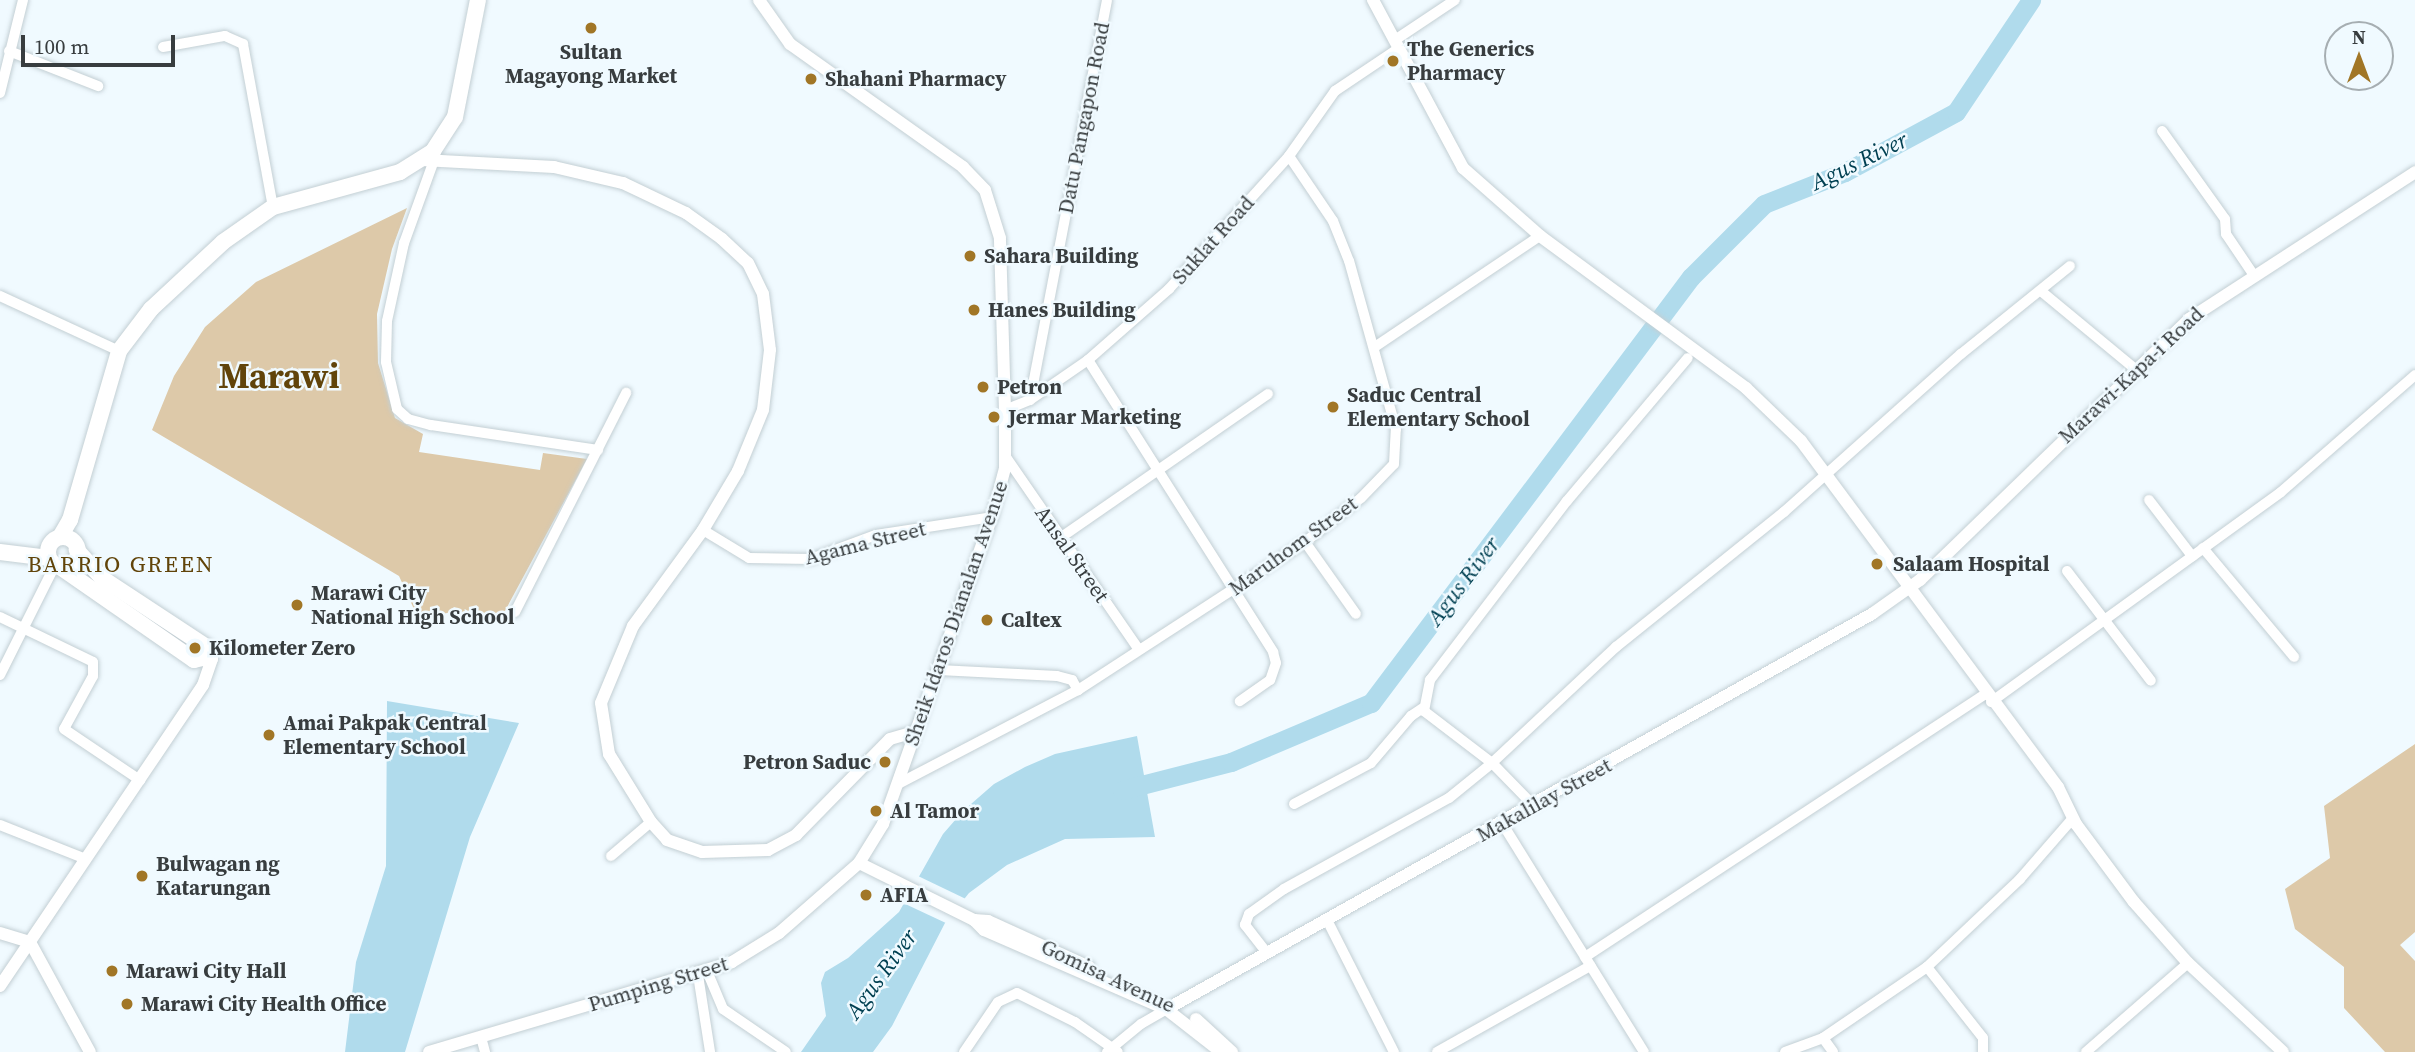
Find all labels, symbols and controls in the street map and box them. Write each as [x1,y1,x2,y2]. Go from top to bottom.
marker: Sultan Magayong Market [583,20,599,36]
street label: Datu Pangapon Road [1053,20,1115,216]
scale bar [24,21,178,65]
north arrow [2324,21,2394,91]
text: N [2352,24,2366,50]
text: 100 m [34,32,89,61]
place label: The Generics Pharmacy [1407,36,1534,86]
place label: Sultan Magayong Market [505,39,677,89]
marker: The Generics Pharmacy [1385,53,1401,69]
place label: Shahani Pharmacy [825,66,1006,92]
marker: Shahani Pharmacy [803,71,819,87]
water label: Agus River [1806,126,1912,196]
street label: Suklat Road [1167,191,1259,289]
place label: Sahara Building [984,243,1138,269]
marker: Sahara Building [962,248,978,264]
place label: Hanes Building [988,297,1136,323]
street label: Marawi-Kapa-i Road [2053,301,2209,449]
marker: Hanes Building [966,302,982,318]
district label: Marawi [218,355,340,397]
place label: Petron [997,374,1062,400]
marker: Petron [975,379,991,395]
place label: Saduc Central Elementary School [1347,382,1530,432]
marker: Saduc Central Elementary School [1325,399,1341,415]
place label: Jermar Marketing [1008,404,1181,430]
marker: Jermar Marketing [986,409,1002,425]
street label: Sheik Idaros Dianalan Avenue [899,477,1013,749]
street label: Maruhom Street [1224,491,1362,601]
street label: Ansal Street [1030,501,1114,607]
street label: Agama Street [802,516,928,570]
water label: Agus River [1421,531,1505,631]
district label: BARRIO GREEN [29,550,213,578]
place label: Salaam Hospital [1893,551,2050,577]
marker: Salaam Hospital [1867,554,1887,574]
place label: Marawi City National High School [311,580,515,630]
marker: Marawi City National High School [289,597,305,613]
place label: Caltex [1001,607,1062,633]
marker: Caltex [979,612,995,628]
place label: Kilometer Zero [209,635,355,661]
marker: Kilometer Zero [187,640,203,656]
place label: Amai Pakpak Central Elementary School [283,710,487,760]
marker: Amai Pakpak Central Elementary School [261,727,277,743]
place label: Petron Saduc [743,749,871,775]
street label: Makalilay Street [1472,753,1616,847]
marker: Petron Saduc [877,754,893,770]
place label: Al Tamor [890,798,979,824]
marker: Al Tamor [868,803,884,819]
place label: Bulwagan ng Katarungan [156,851,280,901]
marker: Bulwagan ng Katarungan [134,868,150,884]
place label: AFIA [880,882,928,908]
marker: AFIA [858,887,874,903]
water label: Agus River [839,924,923,1024]
street label: Gomisa Avenue [1037,934,1179,1018]
street label: Pumping Street [585,951,731,1017]
place label: Marawi City Hall [126,958,287,984]
marker: Marawi City Hall [104,963,120,979]
place label: Marawi City Health Office [141,991,386,1017]
marker: Marawi City Health Office [119,996,135,1012]

